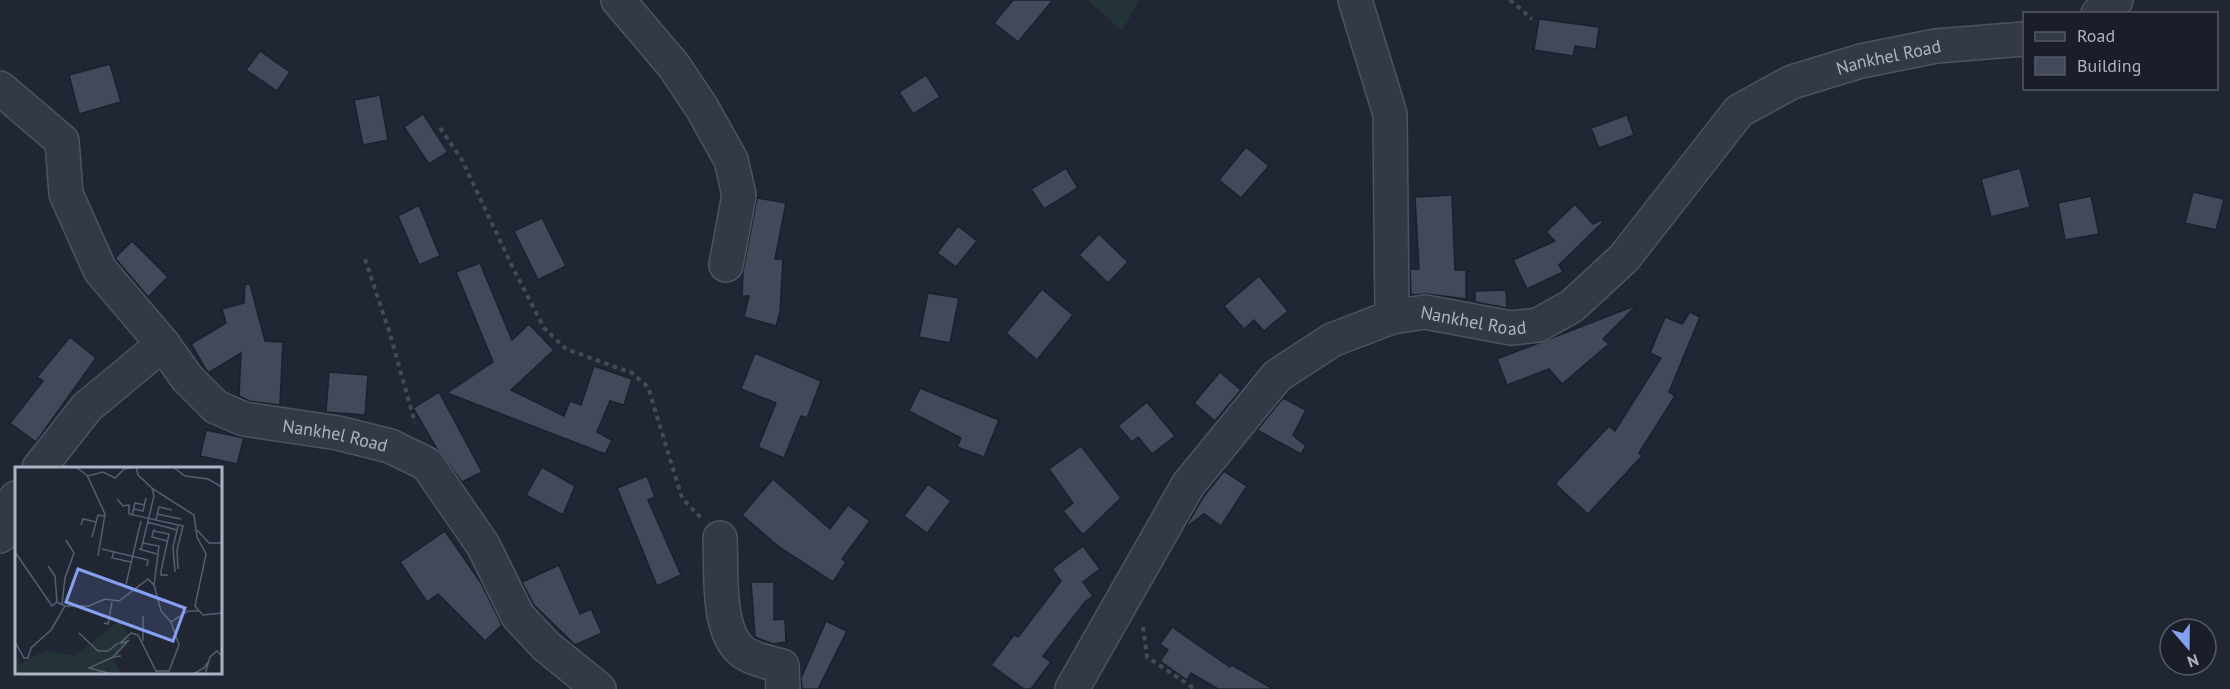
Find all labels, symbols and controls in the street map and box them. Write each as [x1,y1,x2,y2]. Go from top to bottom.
legend [2023,12,2218,90]
text: Road [2077,24,2115,47]
street label: Nankhel Road [1833,34,1943,79]
text: Building [2077,54,2141,77]
street label: Nankhel Road [1419,300,1527,340]
street label: Nankhel Road [281,413,390,457]
inset map [15,467,222,674]
north arrow [2158,617,2218,677]
text: N [2185,650,2201,672]

